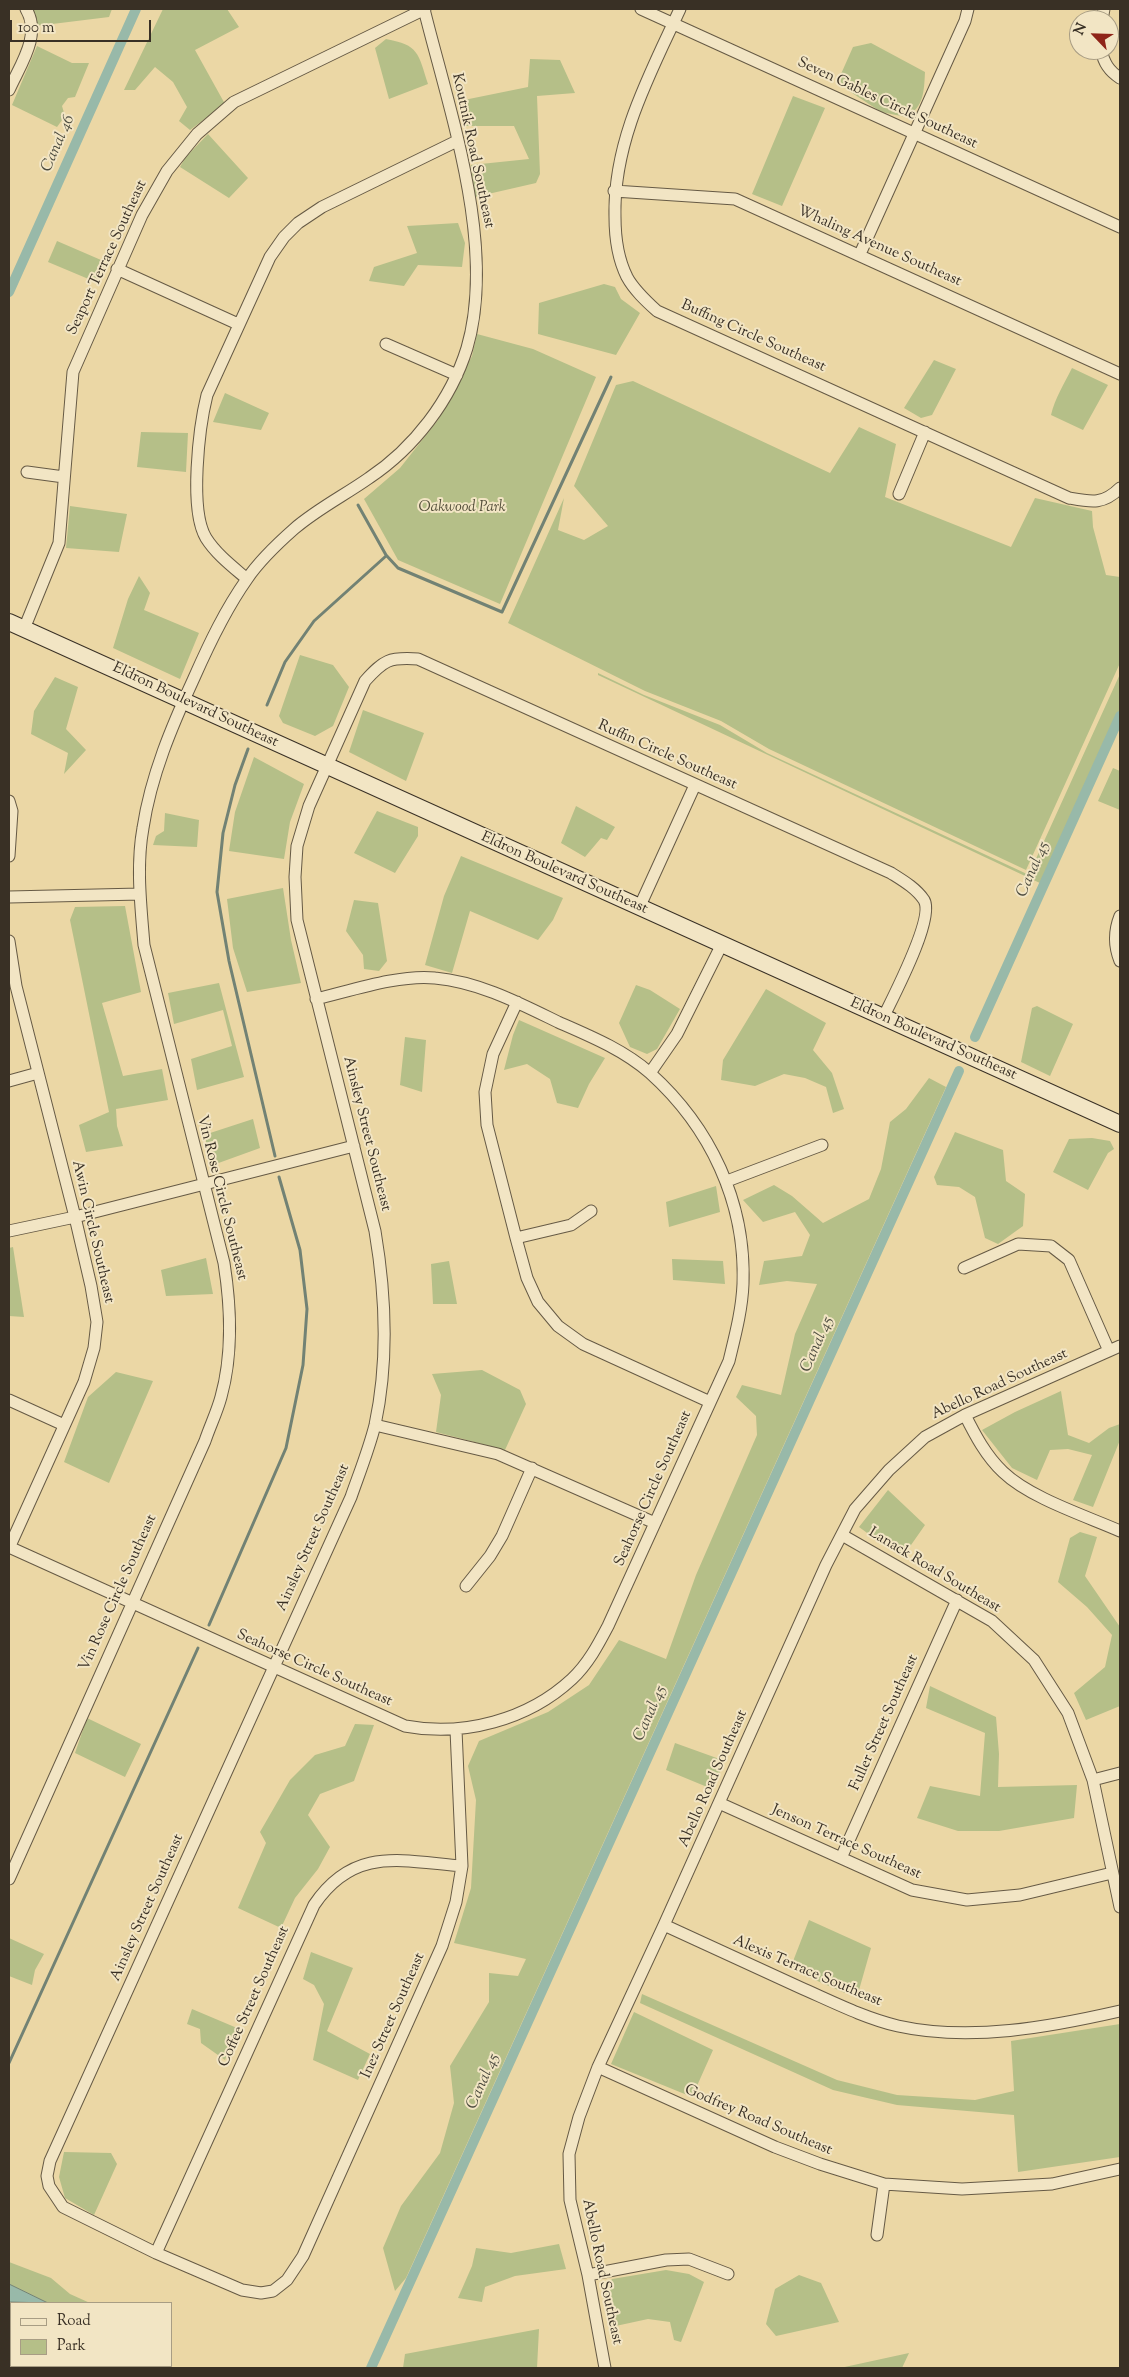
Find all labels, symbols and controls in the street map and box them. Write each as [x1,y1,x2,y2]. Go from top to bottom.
scale bar [12,10,154,42]
north arrow [1069,10,1119,60]
text: 100 m [18,18,54,39]
text: N [1070,20,1093,38]
street label: Seven Gables Circle Southeast [794,54,980,154]
street label: Koutnik Road Southeast [447,72,497,230]
water label: Canal 46 [38,113,80,175]
street label: Seaport Terrace Southeast [64,178,152,338]
street label: Whaling Avenue Southeast [794,203,964,291]
street label: Buffing Circle Southeast [678,297,828,377]
park label: Oakwood Park [418,499,506,517]
street label: Eldron Boulevard Southeast [109,660,281,752]
street label: Ruffin Circle Southeast [595,717,739,795]
street label: Eldron Boulevard Southeast [478,829,650,919]
water label: Canal 45 [1013,839,1055,901]
street label: Eldron Boulevard Southeast [847,995,1019,1085]
street label: Ainsley Street Southeast [338,1055,394,1213]
street label: Vin Rose Circle Southeast [192,1114,250,1282]
street label: Awin Circle Southeast [67,1159,117,1305]
water label: Canal 45 [797,1314,839,1376]
street label: Abello Road Southeast [929,1346,1071,1424]
street label: Seahorse Circle Southeast [612,1408,696,1570]
street label: Ainsley Street Southeast [273,1462,355,1614]
street label: Vin Rose Circle Southeast [76,1512,162,1674]
street label: Lanack Road Southeast [865,1524,1003,1618]
street label: Seahorse Circle Southeast [233,1627,395,1711]
street label: Fuller Street Southeast [847,1652,923,1794]
water label: Canal 45 [630,1683,672,1745]
street label: Abello Road Southeast [676,1708,752,1850]
street label: Jenson Terrace Southeast [768,1802,924,1884]
street label: Ainsley Street Southeast [107,1832,189,1984]
street label: Coffee Street Southeast [216,1924,294,2070]
street label: Alexis Terrace Southeast [730,1932,884,2012]
street label: Inez Street Southeast [358,1950,430,2082]
water label: Canal 45 [463,2051,505,2113]
street label: Godfrey Road Southeast [681,2082,835,2160]
street label: Abello Road Southeast [577,2198,625,2346]
legend [10,2302,172,2367]
text: Road [57,2311,91,2332]
text: Park [57,2336,86,2357]

